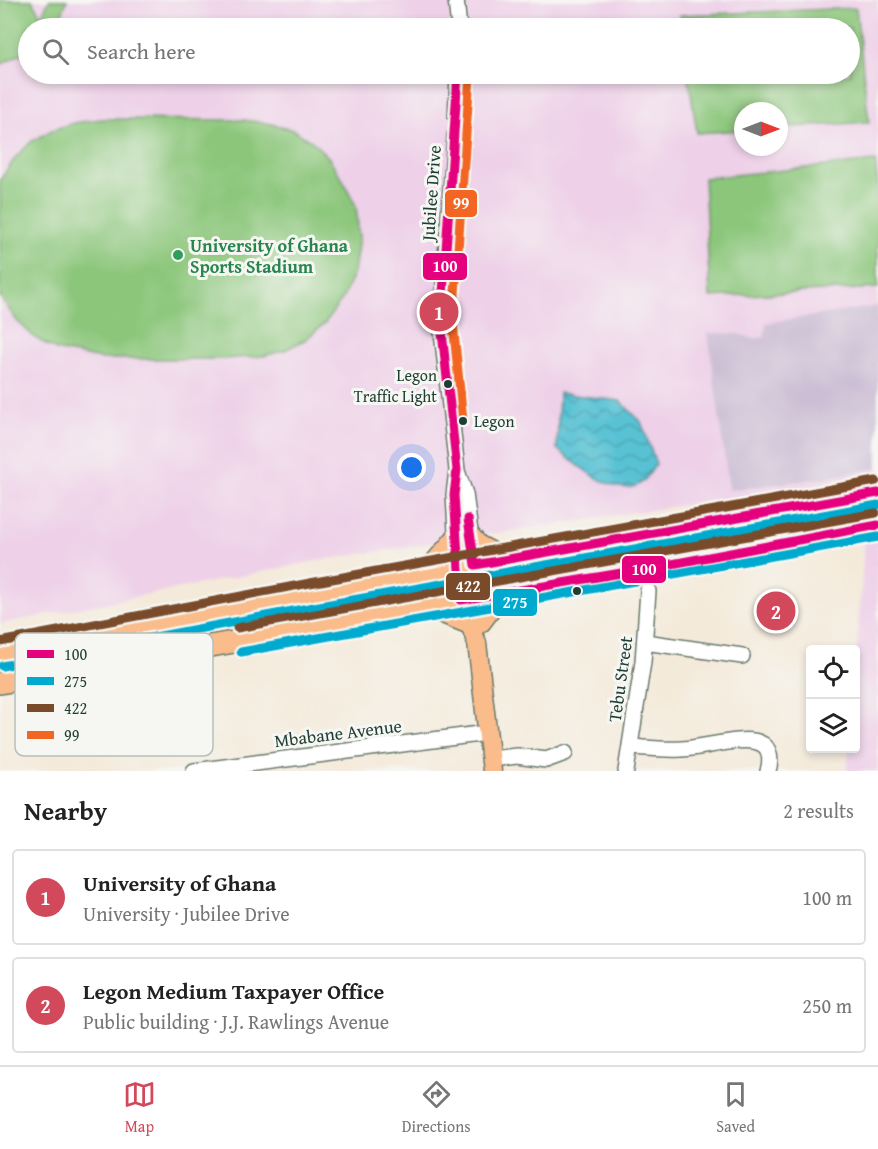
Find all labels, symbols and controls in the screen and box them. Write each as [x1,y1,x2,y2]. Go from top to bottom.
search box [18,18,860,84]
icon: search [39,35,72,68]
text: Search here [87,35,196,67]
north arrow [734,102,788,156]
street label: Jubilee Drive [414,144,448,244]
line badge: 99 [444,189,478,218]
text: 99 [453,191,469,215]
place label: University of Ghana Sports Stadium [190,232,349,280]
marker: University of Ghana Sports Stadium [171,248,185,262]
line badge: 100 [422,252,468,281]
text: 100 [433,254,457,278]
pin: 1 [420,290,458,334]
place label: Legon Traffic Light [354,363,437,408]
marker: Legon Traffic Light [442,378,454,390]
place label: Legon [474,409,514,433]
marker: Legon [457,415,469,427]
your location [397,453,426,482]
line badge: 100 [621,555,667,584]
text: 100 [632,557,656,581]
line badge: 422 [445,572,491,601]
text: 422 [456,574,480,598]
unlabelled marker [571,585,583,597]
line badge: 275 [492,588,538,617]
pin: 2 [756,588,796,634]
text: 275 [503,590,527,614]
legend [15,633,213,756]
street label: Tebu Street [601,634,639,724]
text: 100 [64,642,87,666]
map controls [806,645,860,753]
button: locate [806,645,860,699]
text: 275 [64,669,87,693]
text: 422 [64,696,87,720]
button: layers [806,699,860,753]
street label: Mbabane Avenue [273,712,403,754]
text: 99 [64,723,80,747]
text: Nearby [24,791,107,830]
text: 2 results [783,796,854,825]
text: University of Ghana [83,867,276,899]
text: 1 [40,883,51,912]
text: 100 m [802,883,852,912]
text: University · Jubilee Drive [83,899,290,928]
text: Legon Medium Taxpayer Office [83,975,384,1007]
text: 2 [40,991,51,1020]
text: 250 m [802,991,852,1020]
text: Public building · J.J. Rawlings Avenue [83,1007,389,1036]
tab: Map [123,1078,156,1138]
tab: Directions [402,1078,471,1138]
tab: Saved [716,1078,755,1138]

